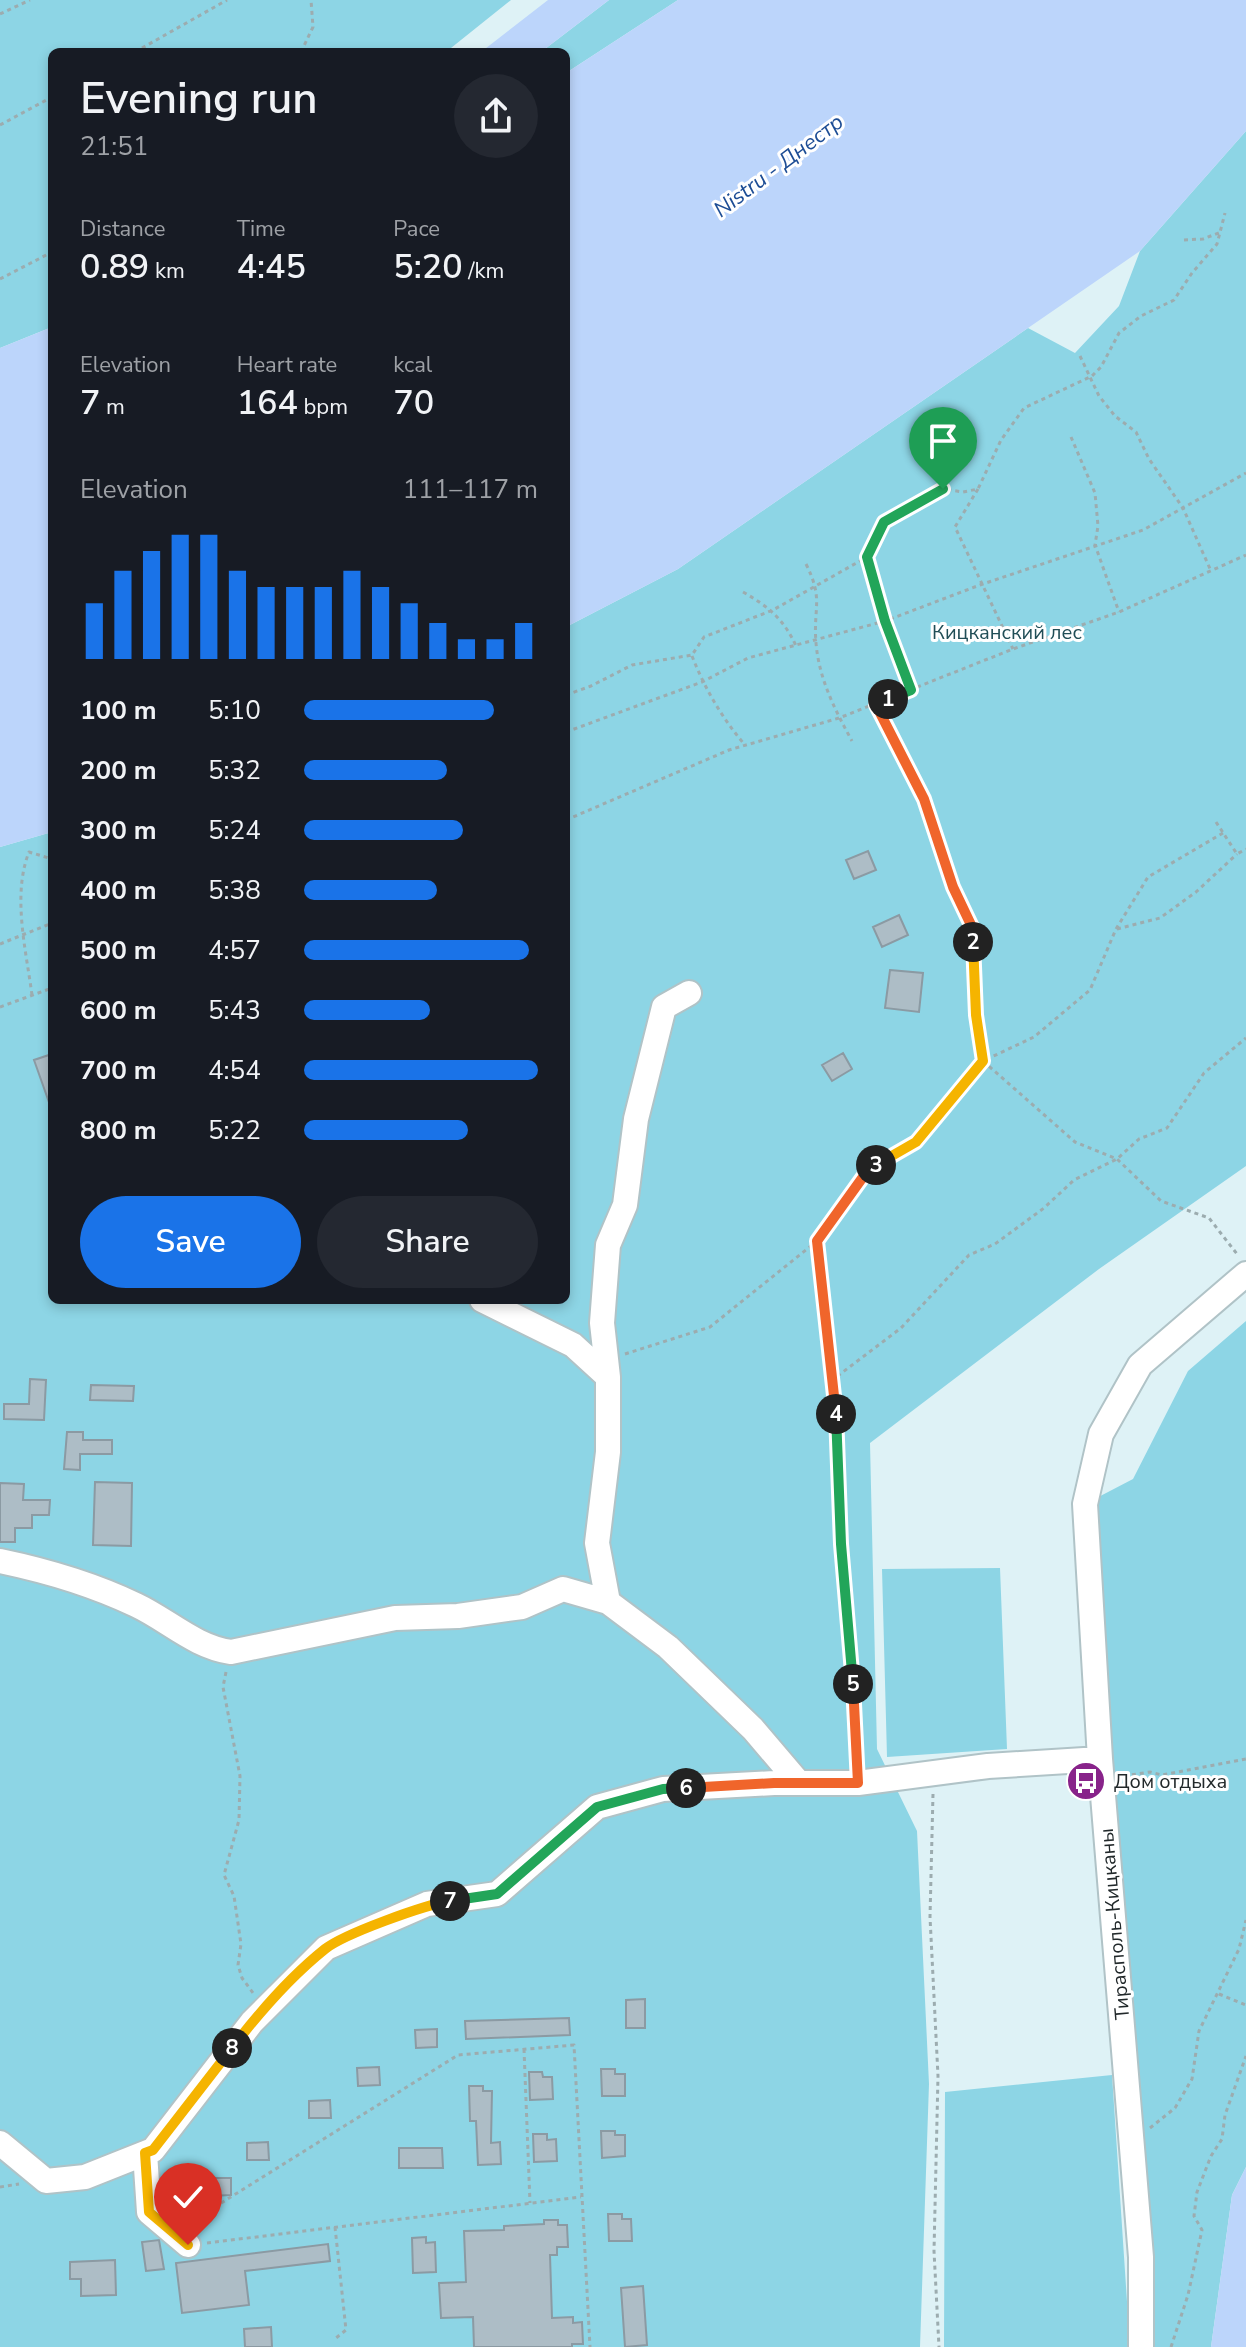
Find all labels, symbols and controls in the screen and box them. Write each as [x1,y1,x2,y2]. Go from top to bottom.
text: Evening run [80,69,318,129]
button: share [454,74,538,158]
water label: Nistru - Днестр [707,107,850,225]
text: 21:51 [80,129,148,164]
text: Distance [80,214,165,244]
text: Time [237,214,286,244]
text: Pace [393,214,440,244]
text: 0.89 [80,244,149,290]
text: 4:45 [237,244,306,290]
text: 5:20 [393,244,463,290]
text: km [149,256,185,286]
text: /km [463,256,504,286]
text: Elevation [80,350,171,380]
text: Heart rate [237,350,337,380]
text: kcal [393,350,432,380]
text: 7 [80,380,100,426]
text: 164 [237,380,298,426]
text: 70 [393,380,434,426]
text: m [100,392,125,422]
text: bpm [298,392,348,422]
pin [909,407,977,489]
icon: arrive [921,419,965,463]
text: Elevation [80,472,188,507]
text: 111–117 m [402,472,538,507]
park label: Кицканский лес [932,619,1082,646]
pin: 1 [868,679,908,719]
text: 1 [881,684,895,714]
text: 100 m [80,693,157,728]
text: 5:10 [208,693,261,728]
text: 200 m [80,753,157,788]
text: 5:32 [208,753,261,788]
text: 300 m [80,813,157,848]
text: 5:24 [208,813,261,848]
text: 400 m [80,873,157,908]
text: 5:38 [208,873,261,908]
pin: 2 [953,922,993,962]
text: 2 [966,927,980,957]
text: 500 m [80,933,157,968]
text: 4:57 [208,933,261,968]
text: 600 m [80,993,157,1028]
text: 5:43 [208,993,261,1028]
text: 700 m [80,1053,157,1088]
text: 4:54 [208,1053,261,1088]
text: 800 m [80,1113,157,1148]
text: 5:22 [208,1113,261,1148]
pin: 3 [856,1145,896,1185]
text: 3 [869,1150,883,1180]
button: Save [80,1196,301,1288]
button: Share [317,1196,538,1288]
pin: 4 [816,1394,856,1434]
text: 4 [829,1399,843,1429]
pin: 5 [833,1664,873,1704]
text: 5 [846,1669,860,1699]
bus stop icon: Дом отдыха [1065,1760,1107,1802]
pin: 6 [666,1768,706,1808]
place label: Дом отдыха [1114,1768,1227,1795]
text: 6 [679,1773,693,1803]
street label: Тирасполь-Кицканы [1093,1827,1136,2021]
pin: 7 [430,1881,470,1921]
text: 7 [443,1886,457,1916]
pin: 8 [212,2028,252,2068]
text: 8 [225,2033,239,2063]
pin [154,2163,222,2245]
icon: check [166,2175,210,2219]

